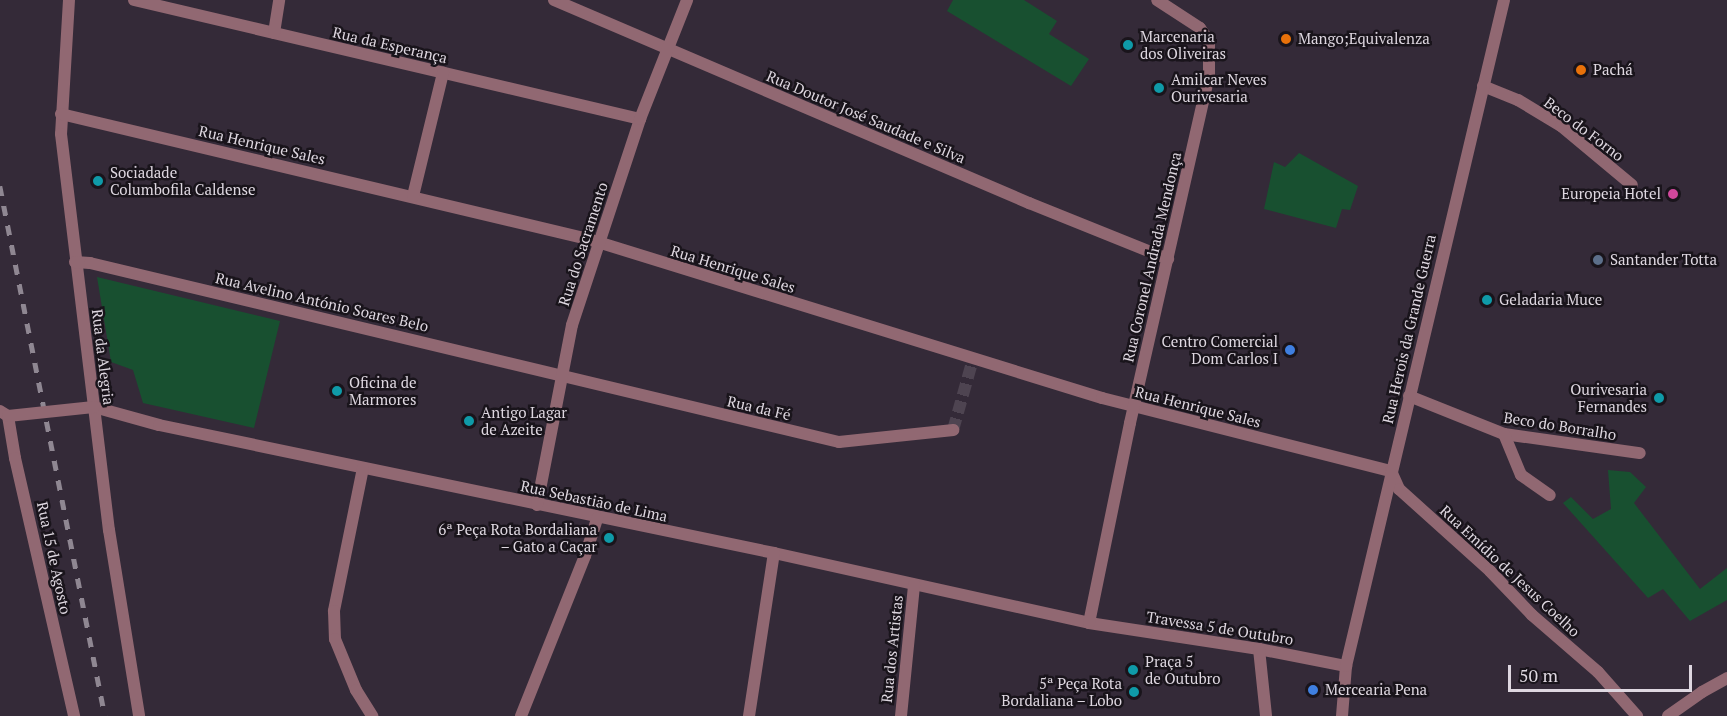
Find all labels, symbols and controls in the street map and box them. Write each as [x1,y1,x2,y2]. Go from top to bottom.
street label: Rua da Esperança [331,23,449,67]
place label: Marcenaria dos Oliveiras [1140,27,1226,62]
place label: Mango;Equivalenza [1298,30,1430,48]
marker: Mango;Equivalenza [1279,32,1293,46]
marker: Marcenaria dos Oliveiras [1121,38,1135,52]
place label: Pachá [1593,61,1633,79]
marker: Pachá [1574,63,1588,77]
street label: Rua Doutor José Saudade e Silva [764,67,968,167]
place label: Amilcar Neves Ourivesaria [1171,70,1267,105]
marker: Amilcar Neves Ourivesaria [1152,81,1166,95]
street label: Beco do Forno [1541,93,1627,165]
street label: Rua Henrique Sales [197,122,327,168]
street label: Rua Coronel Andrada Mendonça [1119,150,1185,364]
place label: Sociadade Columbofila Caldense [110,163,255,198]
marker: Sociadade Columbofila Caldense [91,174,105,188]
street label: Rua do Sacramento [555,180,611,308]
place label: Europeia Hotel [1561,185,1661,203]
marker: Europeia Hotel [1666,187,1680,201]
street label: Rua Herois da Grande Guerra [1378,233,1440,425]
street label: Rua Henrique Sales [669,242,797,296]
place label: Santander Totta [1610,251,1717,269]
marker: Santander Totta [1591,253,1605,267]
street label: Rua Avelino António Soares Belo [213,269,431,335]
place label: Geladaria Muce [1499,291,1602,309]
marker: Geladaria Muce [1480,293,1494,307]
street label: Rua da Alegria [88,308,118,406]
place label: Centro Comercial Dom Carlos I [1162,332,1278,367]
marker: Centro Comercial Dom Carlos I [1283,343,1297,357]
place label: Oficina de Marmores [349,373,417,408]
place label: Ourivesaria Fernandes [1570,380,1647,415]
street label: Rua Henrique Sales [1133,383,1263,431]
marker: Oficina de Marmores [330,384,344,398]
marker: Ourivesaria Fernandes [1652,391,1666,405]
street label: Rua da Fé [725,392,793,424]
place label: Antigo Lagar de Azeite [481,403,567,438]
street label: Beco do Borralho [1502,408,1618,444]
marker: Antigo Lagar de Azeite [462,414,476,428]
street label: Rua Sebastião de Lima [519,477,669,525]
street label: Rua 15 de Agosto [33,500,75,616]
street label: Rua Emídio de Jesus Coelho [1436,501,1584,641]
place label: 6ª Peça Rota Bordaliana – Gato a Caçar [438,520,597,555]
marker: 6ª Peça Rota Bordaliana – Gato a Caçar [602,531,616,545]
street label: Rua dos Artistas [877,594,907,704]
street label: Travessa 5 de Outubro [1145,607,1295,649]
place label: Praça 5 de Outubro [1145,652,1221,687]
scale bar [1511,653,1696,691]
marker: Praça 5 de Outubro [1126,663,1140,677]
text: 50 m [1519,663,1558,687]
place label: 5ª Peça Rota Bordaliana – Lobo [1000,674,1122,709]
place label: Mercearia Pena [1325,681,1427,699]
marker: Mercearia Pena [1306,683,1320,697]
marker: 5ª Peça Rota Bordaliana – Lobo [1127,685,1141,699]

